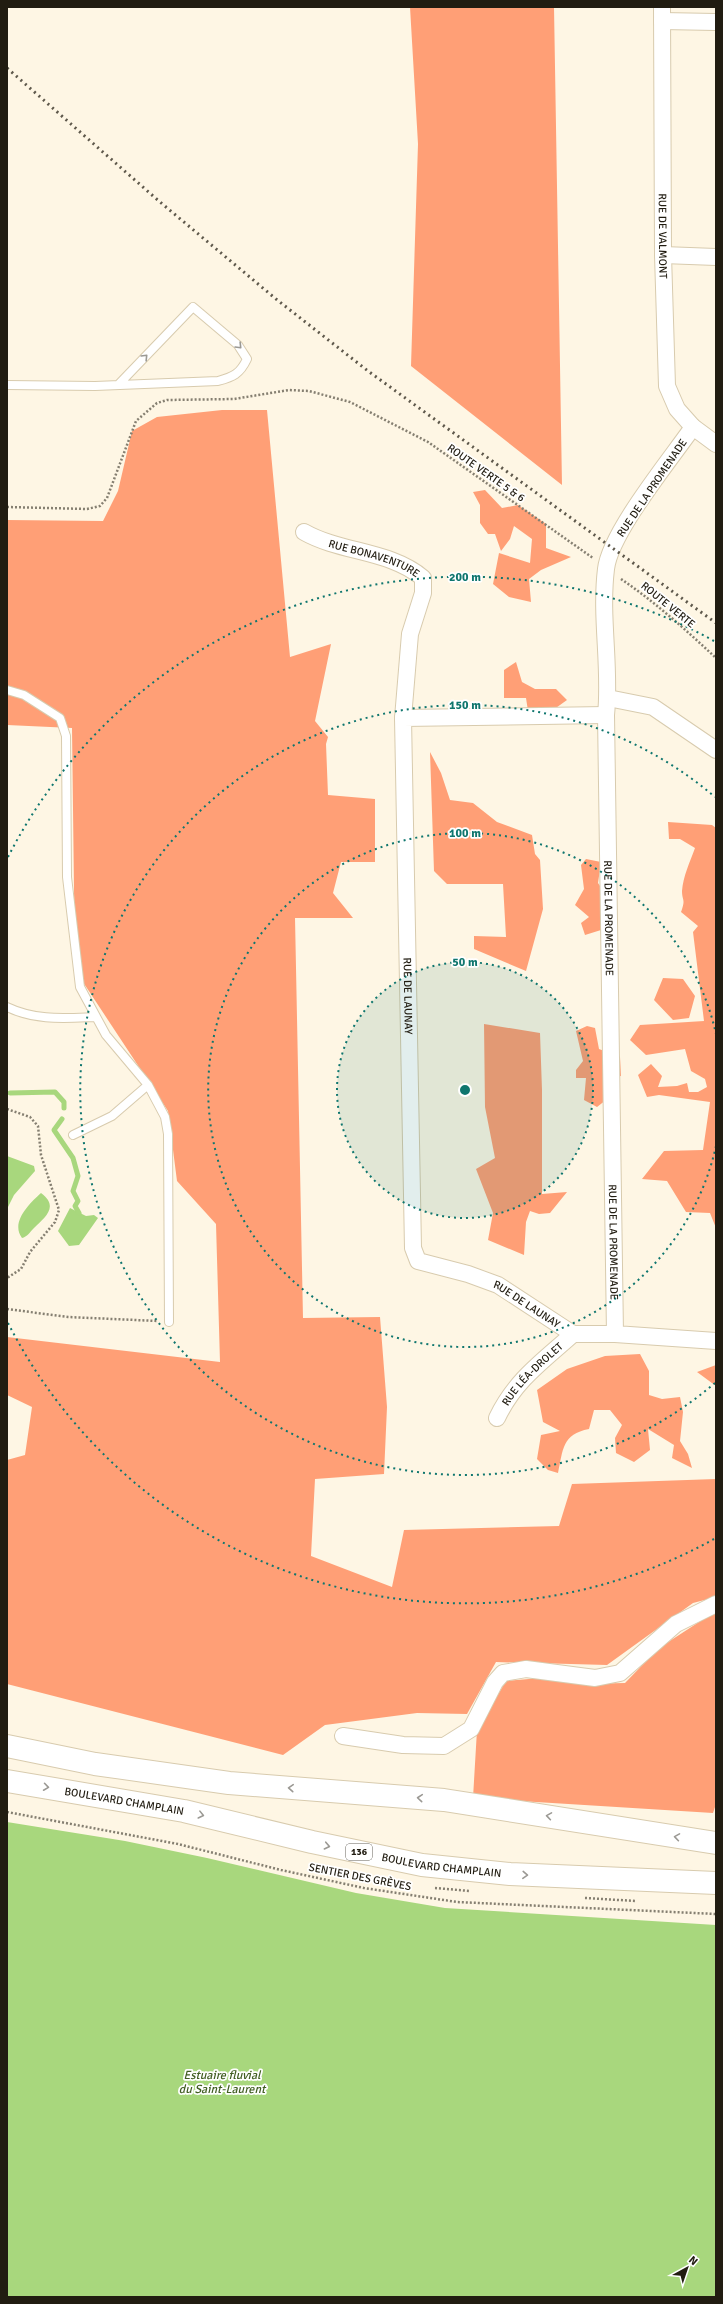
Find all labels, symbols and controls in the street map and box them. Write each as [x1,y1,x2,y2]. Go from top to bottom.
street label: RUE DE VALMONT [656,193,670,279]
one-way arrow [234,341,242,349]
one-way arrow [140,354,148,362]
street label: RUE DE LA PROMENADE [614,436,690,540]
street label: ROUTE VERTE 5 & 6 [445,441,527,505]
street label: RUE BONAVENTURE [327,536,422,580]
text: 200 m [449,570,481,585]
street label: ROUTE VERTE [638,579,698,631]
text: 150 m [449,698,481,713]
text: 100 m [449,826,481,841]
street label: RUE DE LA PROMENADE [602,860,616,976]
text: 50 m [452,955,478,970]
street label: RUE DE LAUNAY [401,957,415,1035]
centre of rings [458,1083,472,1097]
street label: RUE DE LA PROMENADE [606,1184,621,1300]
street label: RUE DE LAUNAY [492,1277,563,1331]
street label: RUE LÉA-DROLET [499,1339,566,1408]
one-way arrow [43,1782,49,1791]
one-way arrow [288,1783,294,1792]
street label: BOULEVARD CHAMPLAIN [64,1784,185,1817]
one-way arrow [417,1793,424,1802]
one-way arrow [198,1810,204,1818]
one-way arrow [546,1812,552,1821]
one-way arrow [674,1833,681,1842]
one-way arrow [324,1841,331,1849]
road number: 136 [346,1844,372,1860]
street label: BOULEVARD CHAMPLAIN [381,1850,502,1880]
street label: SENTIER DES GRÈVES [308,1860,413,1893]
one-way arrow [522,1871,528,1879]
water label: Estuaire fluvial du Saint-Laurent [179,2068,267,2097]
north arrow [667,2248,707,2288]
text: N [686,2253,700,2268]

